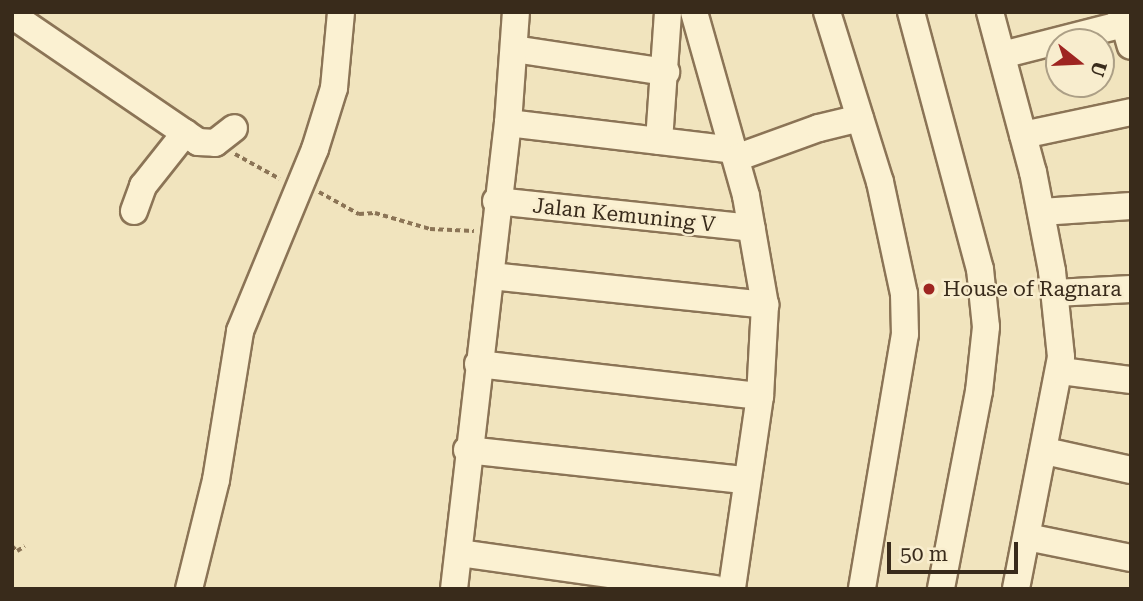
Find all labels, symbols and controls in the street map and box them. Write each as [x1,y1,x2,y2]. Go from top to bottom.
north arrow [1045,28,1115,98]
text: U [1085,59,1112,80]
street label: Jalan Kemuning V [531,193,717,237]
place label: House of Ragnara [943,276,1122,302]
marker: House of Ragnara [921,281,937,297]
scale bar [891,528,1022,572]
text: 50 m [900,542,948,566]

